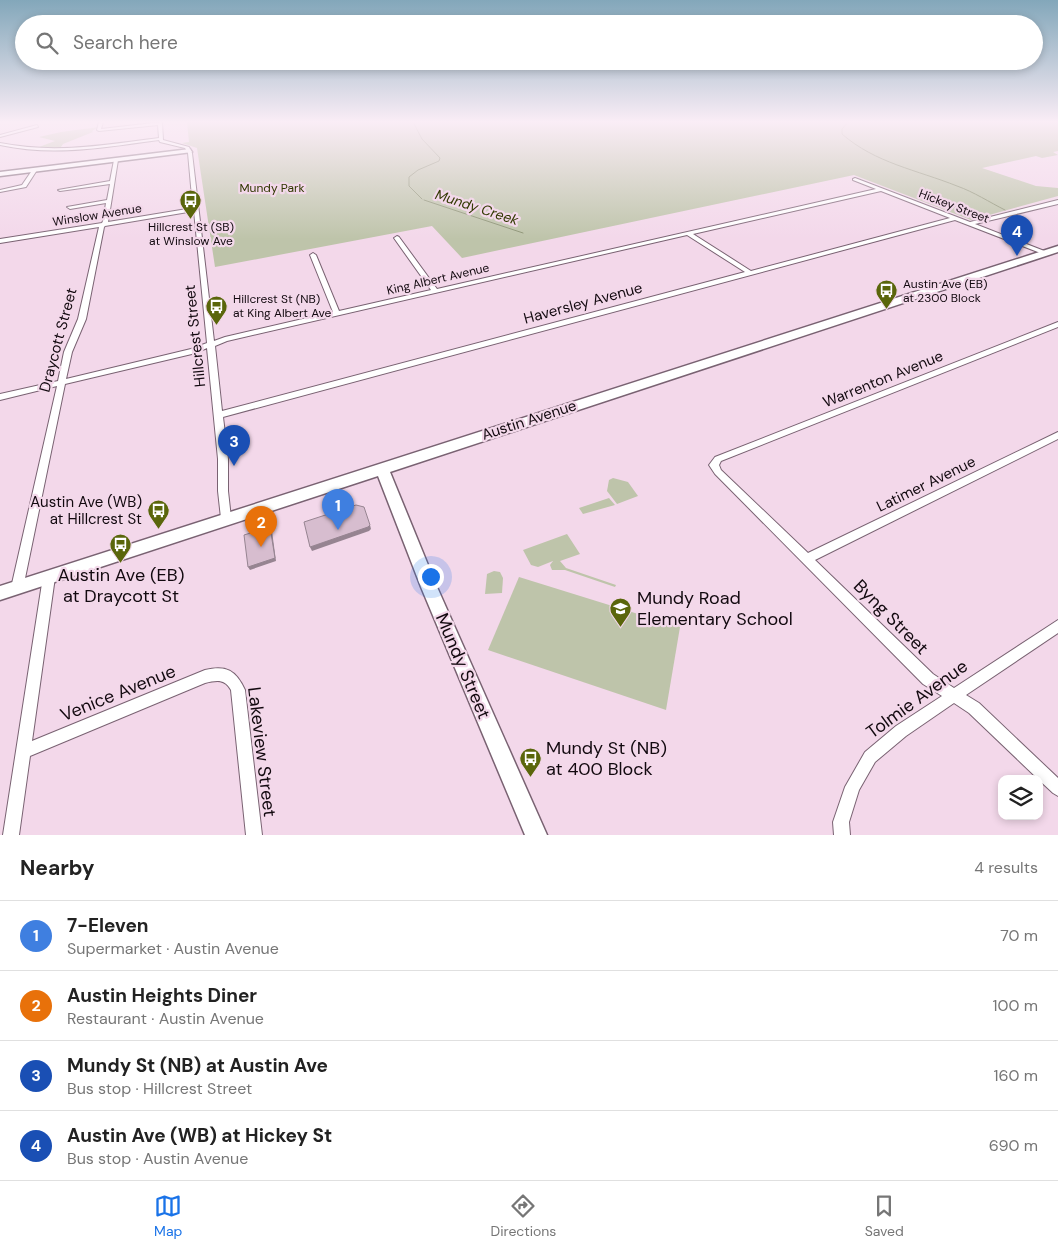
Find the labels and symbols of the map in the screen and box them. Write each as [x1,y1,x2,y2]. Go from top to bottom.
park label: Mundy Park [240,180,304,196]
water label: Mundy Creek [433,185,522,229]
street label: Hickey Street [917,185,992,227]
bus stop icon: Hillcrest St (SB) at Winslow Ave [179,188,203,219]
street label: Winslow Avenue [51,200,143,230]
pin: 4 [1001,215,1033,256]
place label: Hillcrest St (SB) at Winslow Ave [148,219,234,249]
street label: King Albert Avenue [385,259,491,299]
place label: Austin Ave (EB) at 2300 Block [903,276,988,306]
street label: Haversley Avenue [521,278,645,328]
bus stop icon: Austin Ave (EB) at 2300 Block [875,279,899,310]
street label: Hillcrest Street [180,284,210,388]
street label: Draycott Street [35,286,82,394]
place label: Hillcrest St (NB) at King Albert Ave [233,291,332,321]
bus stop icon: Hillcrest St (NB) at King Albert Ave [205,294,229,325]
street label: Warrenton Avenue [820,346,946,412]
street label: Austin Avenue [479,395,579,445]
pin: 3 [218,425,250,466]
street label: Latimer Avenue [873,451,979,517]
pin: 1 [322,489,354,530]
place label: Austin Ave (WB) at Hillcrest St [30,492,142,529]
bus stop icon: Austin Ave (WB) at Hillcrest St [146,499,170,530]
pin: 2 [245,506,277,547]
bus stop icon: Austin Ave (EB) at Draycott St [109,533,133,564]
place label: Austin Ave (EB) at Draycott St [58,563,184,608]
your location [418,564,444,590]
street label: Byng Street [848,574,934,660]
place label: Mundy Road Elementary School [637,586,793,631]
school or university icon: Mundy Road Elementary School [609,596,633,627]
street label: Mundy Street [430,609,496,723]
street label: Tolmie Avenue [862,654,972,744]
street label: Venice Avenue [57,659,179,727]
street label: Lakeview Street [242,686,282,818]
place label: Mundy St (NB) at 400 Block [546,736,667,781]
bus stop icon: Mundy St (NB) at 400 Block [518,746,542,777]

